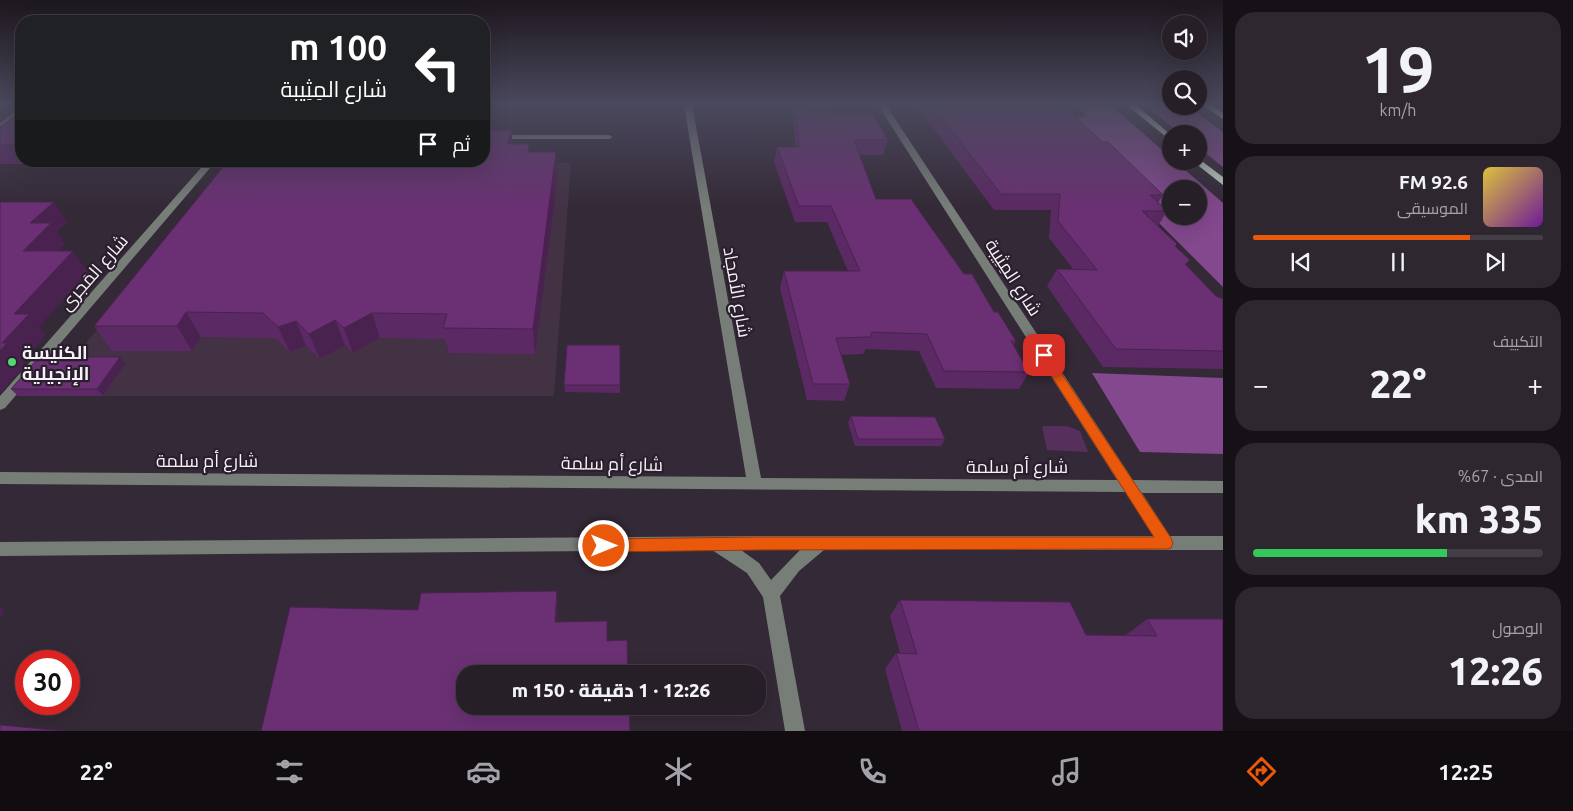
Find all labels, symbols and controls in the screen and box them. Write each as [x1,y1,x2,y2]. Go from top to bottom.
map controls [1162,15,1207,225]
button: sound [1162,15,1207,60]
text: 100 m [289,27,387,67]
text: 19 [1361,32,1435,105]
icon: left [405,35,470,100]
button: search [1162,70,1207,115]
text: شارع المِثِيبة [280,76,387,101]
text: km/h [1380,101,1416,119]
button: + [1162,125,1207,170]
icon: arrive [414,130,442,158]
text: ثم [452,133,470,155]
text: 92.6 FM [1399,171,1468,193]
button: − [1162,180,1207,225]
text: الموسيقى [1397,199,1468,217]
street label: شارع المَجرى [55,230,133,316]
street label: شارع المِثِيبة [979,235,1046,321]
street label: شارع الأمجاد [717,245,756,339]
icon: previous [1287,248,1315,276]
icon: pause [1384,248,1412,276]
icon: next [1481,248,1509,276]
text: التكييف [1493,332,1543,350]
pin [1023,334,1065,376]
icon: arrive [1030,341,1058,369]
place label: الكنيسة الإنجيلية [22,342,89,386]
marker: الكنيسة الإنجيلية [6,356,18,368]
text: 22° [1370,363,1426,405]
text: − [1253,369,1269,400]
text: + [1527,369,1543,400]
street label: شارع أم سلمة [156,450,258,473]
street label: شارع أم سلمة [561,452,663,477]
street label: شارع أم سلمة [966,456,1068,479]
text: المدى · 67% [1458,467,1543,485]
text: 335 km [1415,498,1543,540]
position arrow [577,519,629,571]
text: الوصول [1492,619,1543,637]
speed limit sign: 30 [15,650,80,715]
text: 12:26 [1448,650,1543,692]
text: 12:26 · 1 دقيقة · 150 m [512,679,710,701]
icon: filters [272,754,307,789]
icon: car [466,754,501,789]
icon: climate [661,754,696,789]
icon: phone [855,754,890,789]
icon: music [1049,754,1084,789]
icon: directions [1244,754,1279,789]
text: 22° [80,759,112,784]
text: 12:25 [1438,759,1493,784]

